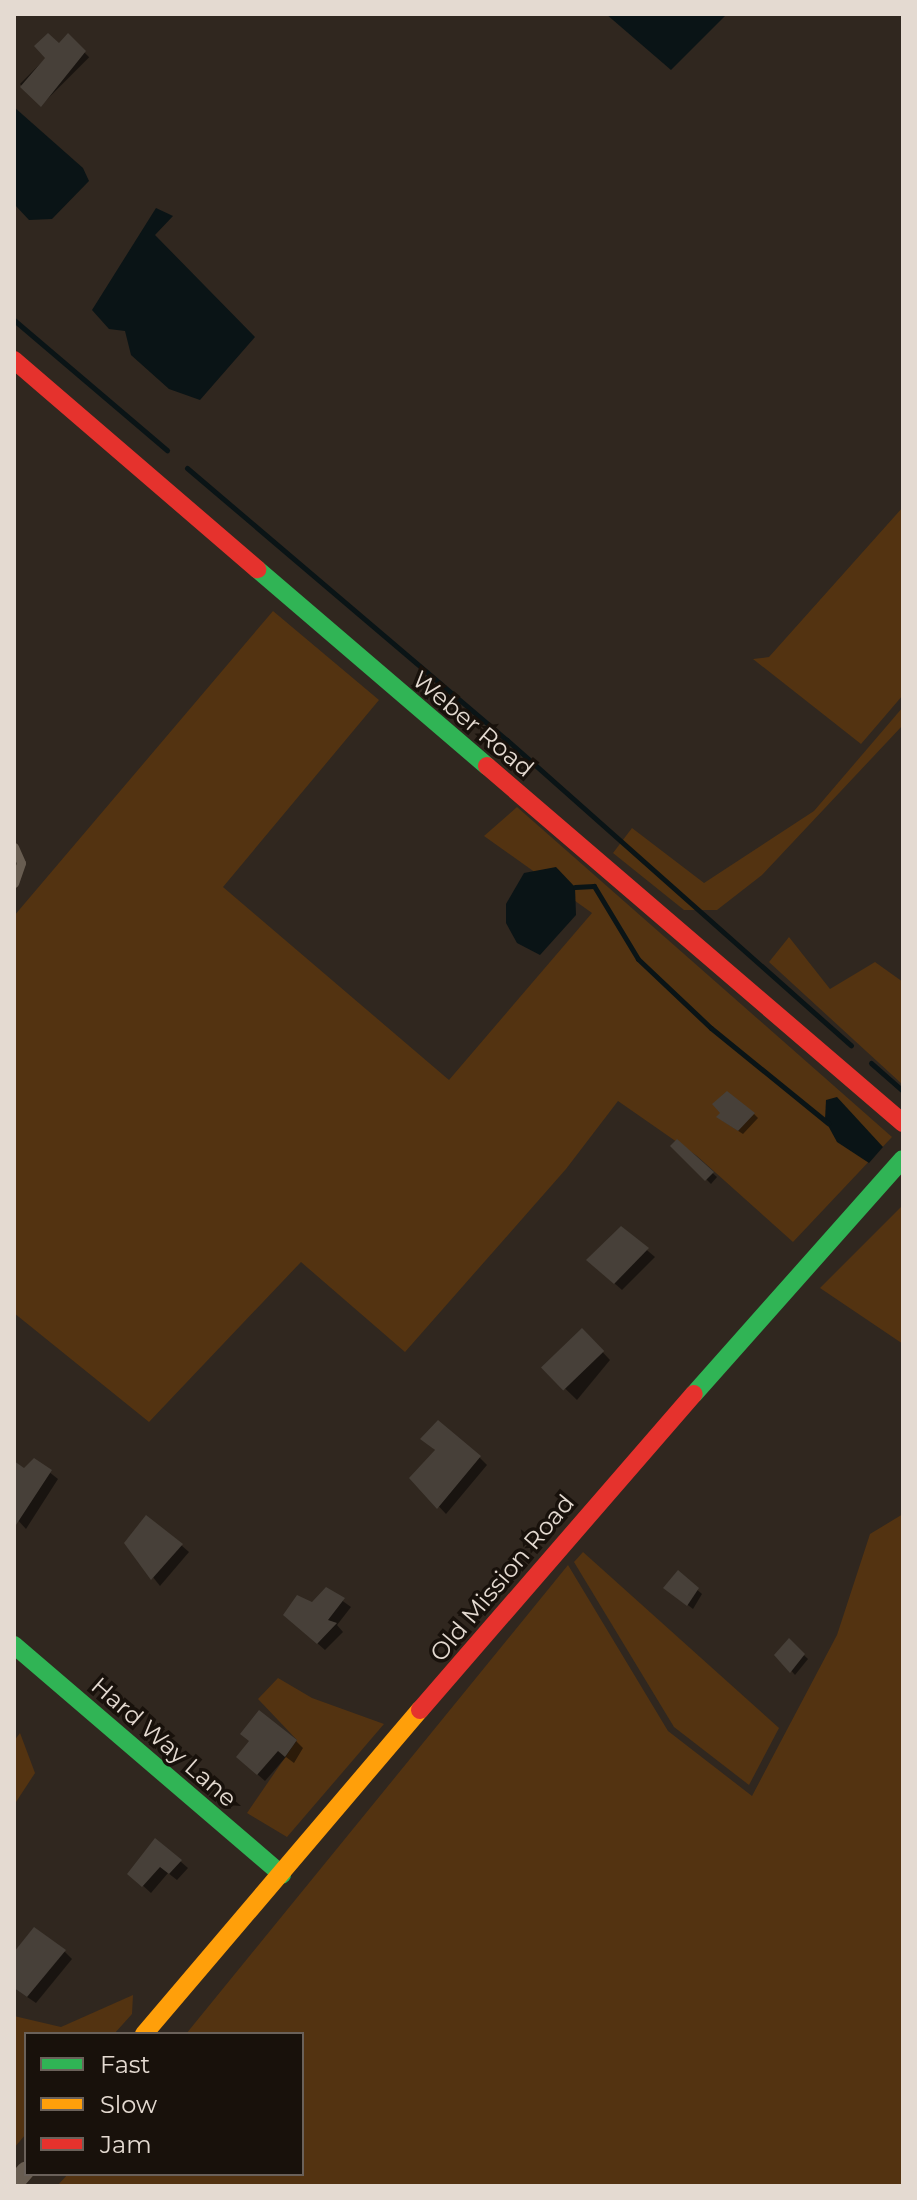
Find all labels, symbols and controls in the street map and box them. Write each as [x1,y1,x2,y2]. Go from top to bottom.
street label: Weber Road [407,665,539,783]
street label: Old Mission Road [424,1489,580,1667]
street label: Hard Way Lane [86,1671,242,1813]
legend [24,2032,304,2176]
text: Fast [100,2050,150,2079]
text: Slow [100,2090,157,2119]
text: Jam [100,2130,152,2159]

